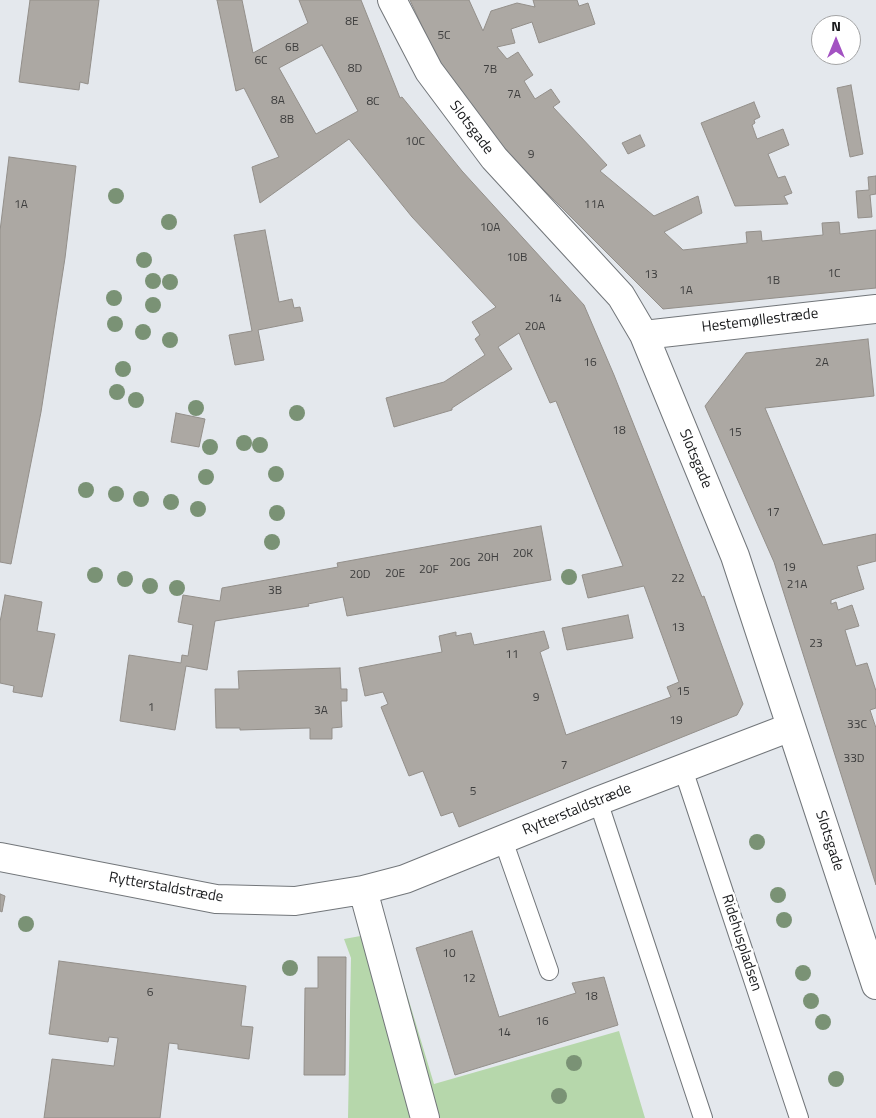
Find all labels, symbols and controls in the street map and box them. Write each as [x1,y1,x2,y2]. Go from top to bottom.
house number: 8E [345,15,359,29]
north arrow [811,15,861,65]
text: N [831,15,841,36]
house number: 5C [437,29,451,43]
house number: 6B [285,41,299,55]
house number: 6C [254,54,268,68]
house number: 8D [348,62,362,76]
house number: 7B [483,63,497,77]
house number: 7A [507,88,521,102]
house number: 8A [271,94,285,108]
house number: 8C [366,95,380,109]
street label: Slotsgade [445,98,497,158]
house number: 8B [280,113,294,127]
house number: 10C [405,135,425,149]
house number: 9 [528,148,534,162]
house number: 1A [14,198,28,212]
house number: 11A [584,198,604,212]
house number: 10A [480,221,500,235]
house number: 10B [507,251,527,265]
house number: 1C [827,267,841,281]
house number: 13 [644,268,658,282]
house number: 1B [766,274,780,288]
house number: 1A [679,284,693,298]
house number: 14 [548,292,562,306]
street label: Hestemøllestræde [701,305,819,337]
house number: 20A [525,320,545,334]
house number: 16 [583,356,597,370]
house number: 2A [815,356,829,370]
house number: 18 [612,424,626,438]
house number: 15 [728,426,742,440]
street label: Slotsgade [675,427,715,491]
house number: 17 [766,506,780,520]
house number: 20K [513,547,533,561]
house number: 20H [477,551,499,565]
house number: 20G [450,556,470,570]
house number: 19 [782,561,796,575]
house number: 20F [419,563,439,577]
house number: 20E [385,567,405,581]
house number: 20D [349,568,371,582]
house number: 22 [671,572,685,586]
house number: 21A [787,578,807,592]
house number: 3B [268,584,282,598]
house number: 13 [671,621,685,635]
house number: 23 [809,637,823,651]
house number: 11 [505,648,519,662]
house number: 15 [676,685,690,699]
house number: 9 [533,691,539,705]
house number: 1 [148,701,154,715]
house number: 3A [314,704,328,718]
house number: 19 [669,714,683,728]
house number: 33C [847,718,867,732]
house number: 33D [843,752,865,766]
house number: 7 [561,759,567,773]
street label: Rytterstaldstræde [520,780,634,840]
house number: 5 [470,785,476,799]
street label: Slotsgade [811,809,847,873]
street label: Rytterstaldstræde [107,869,225,907]
street label: Ridehuspladsen [717,892,765,994]
house number: 10 [442,947,456,961]
house number: 12 [462,972,476,986]
house number: 6 [147,986,153,1000]
house number: 18 [584,990,598,1004]
house number: 16 [535,1015,549,1029]
house number: 14 [497,1026,511,1040]

